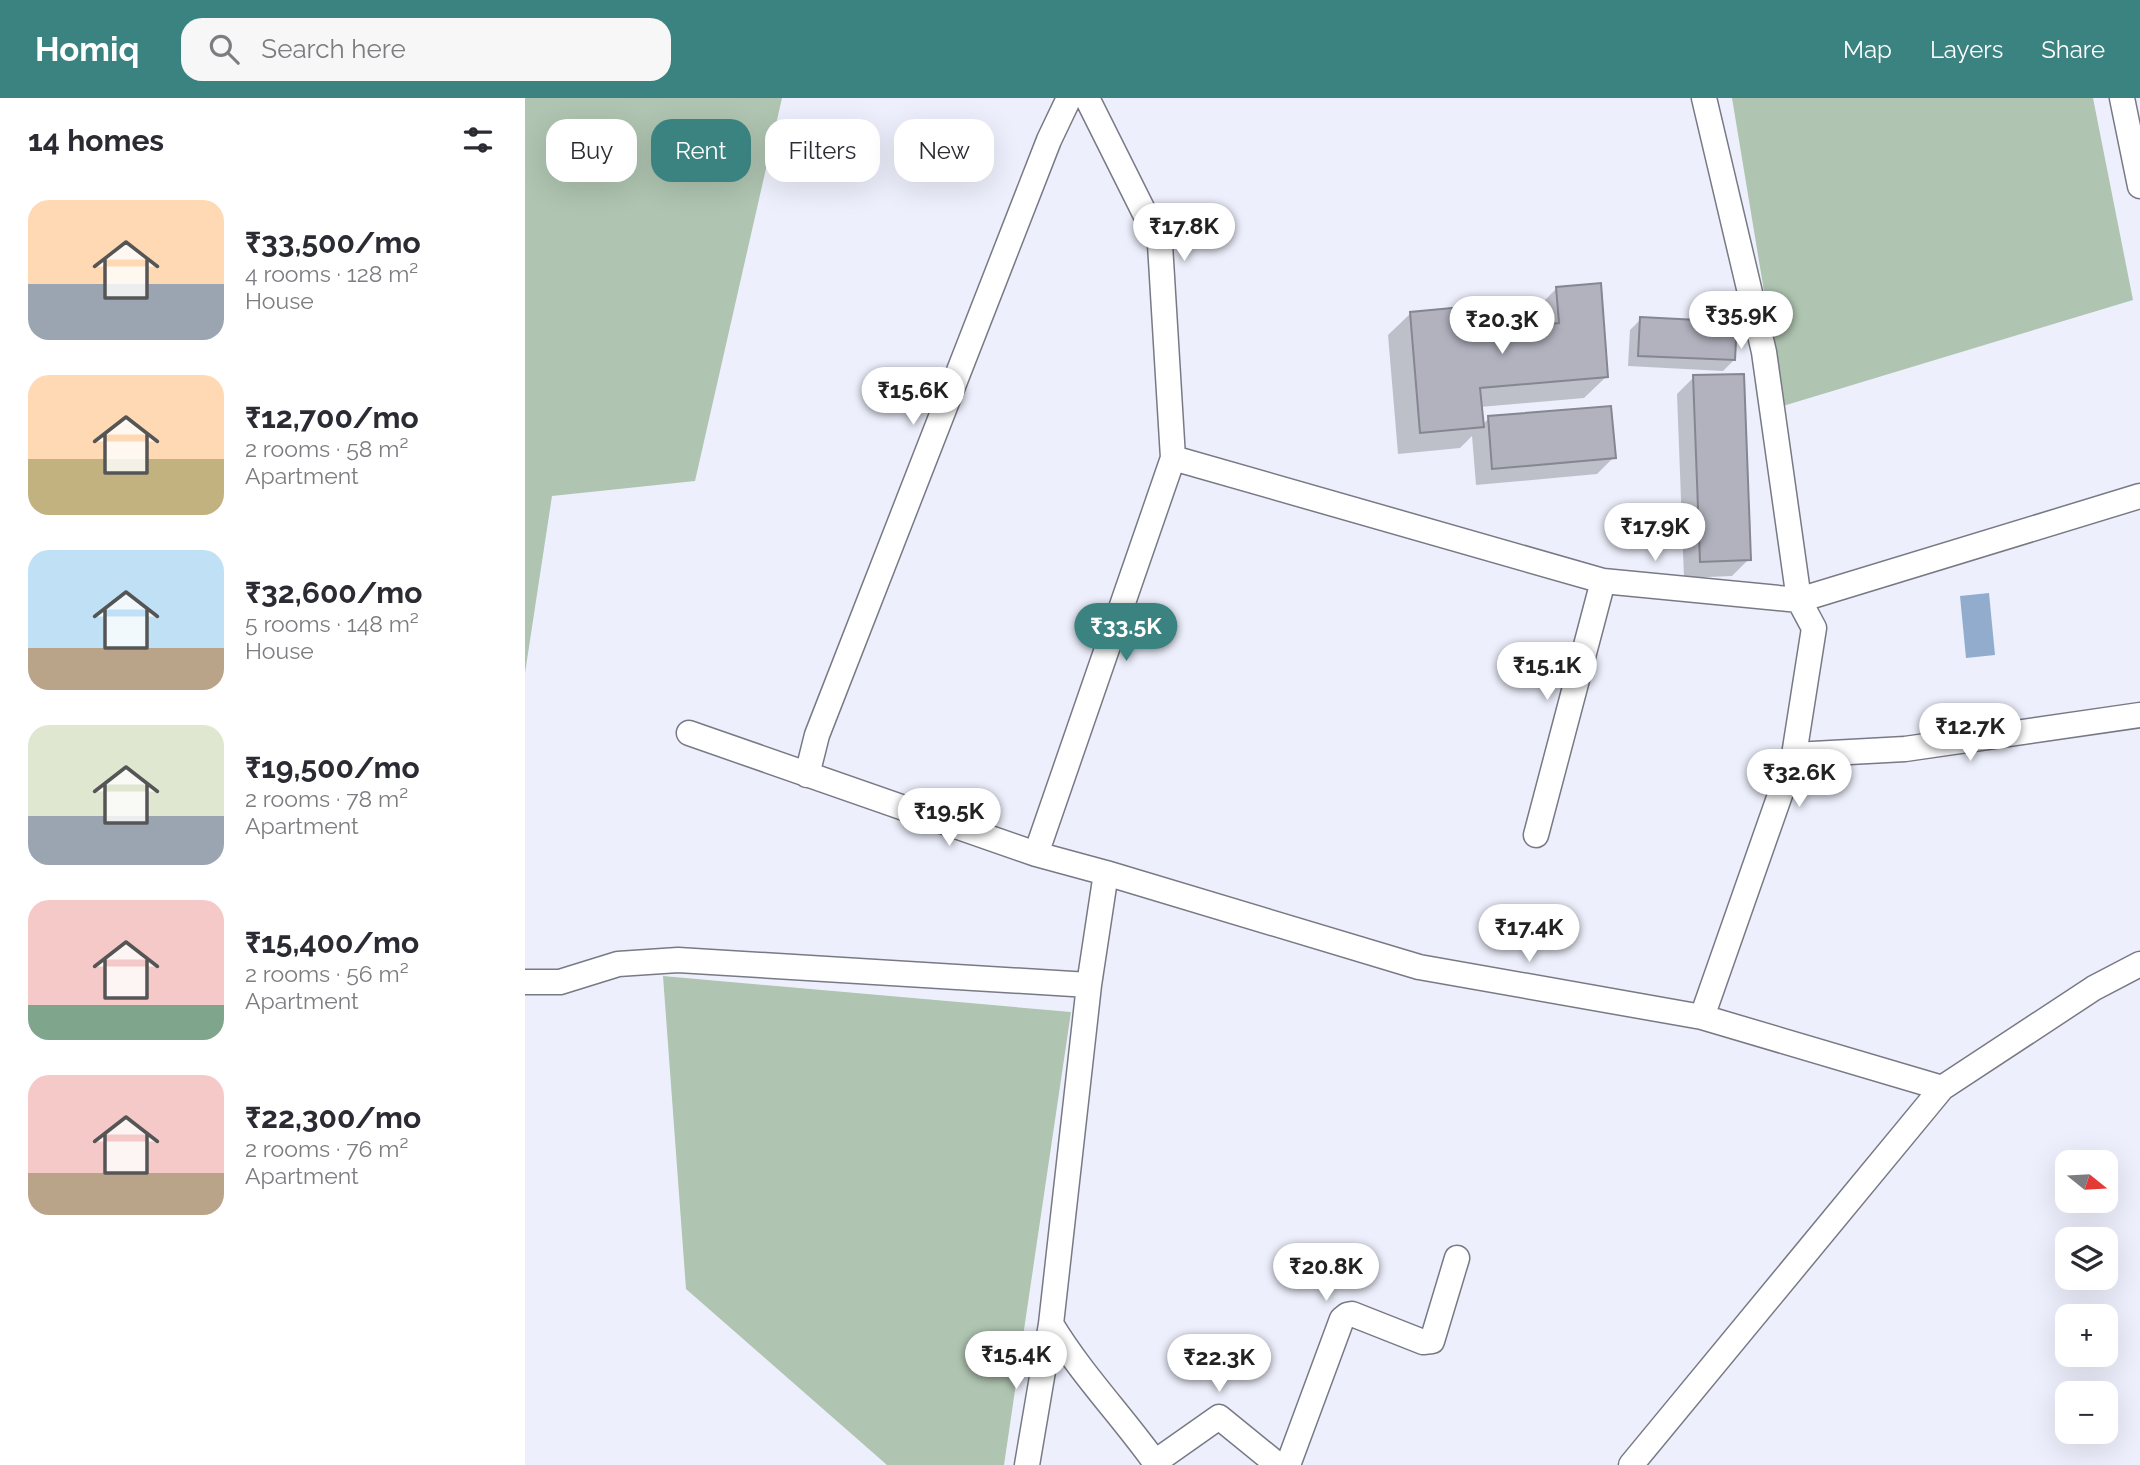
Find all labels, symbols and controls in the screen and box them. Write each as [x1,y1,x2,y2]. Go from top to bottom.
search box [181,18,671,81]
text: Homiq [35,30,139,69]
icon: search [205,30,243,68]
text: Search here [261,34,406,64]
text: Map [1843,35,1892,64]
text: Layers [1930,35,2003,64]
text: Share [2041,35,2105,64]
chip: Buy [546,119,637,182]
chip: Rent [651,119,751,182]
chip: Filters [765,119,880,182]
chip: New [894,119,994,182]
icon: filters [459,121,497,159]
text: 14 homes [28,123,164,158]
pin: ₹17.8K [1127,204,1241,263]
text: ₹17.8K [1149,212,1219,239]
text: ₹33,500/mo [245,225,421,260]
icon: home [84,228,168,312]
text: 4 rooms · 128 m² [245,260,418,287]
text: House [245,287,314,314]
pin: ₹35.9K [1684,292,1798,351]
pin: ₹20.3K [1445,296,1559,356]
text: ₹35.9K [1705,300,1777,327]
text: ₹20.3K [1466,305,1538,332]
pin: ₹15.6K [856,368,970,427]
text: ₹15.6K [878,376,948,403]
text: ₹12,700/mo [245,400,419,435]
icon: home [84,403,168,487]
text: 2 rooms · 58 m² [245,435,408,462]
text: Apartment [245,462,359,489]
pin: ₹17.9K [1598,504,1712,563]
text: ₹17.9K [1620,512,1690,539]
text: ₹32,600/mo [245,575,422,610]
icon: home [84,578,168,662]
pin: ₹33.5K [1069,603,1183,663]
text: 5 rooms · 148 m² [245,610,419,637]
text: ₹33.5K [1090,612,1162,639]
text: House [245,637,314,664]
pin: ₹15.1K [1490,642,1604,702]
text: ₹15.1K [1513,651,1581,678]
pin: ₹12.7K [1913,704,2027,763]
text: ₹12.7K [1935,712,2005,739]
text: ₹19,500/mo [245,750,420,785]
pin: ₹32.6K [1742,750,1856,809]
icon: home [84,753,168,837]
text: ₹32.6K [1763,758,1835,785]
text: 2 rooms · 78 m² [245,785,408,812]
pin: ₹19.5K [892,788,1006,848]
text: ₹19.5K [914,797,984,824]
text: Apartment [245,812,359,839]
pin: ₹17.4K [1472,904,1586,964]
text: ₹17.4K [1495,913,1564,940]
text: ₹15,400/mo [245,925,419,960]
icon: home [84,928,168,1012]
text: 2 rooms · 56 m² [245,960,409,987]
text: Apartment [245,987,359,1014]
text: ₹22,300/mo [245,1100,421,1135]
icon: home [84,1103,168,1187]
text: 2 rooms · 76 m² [245,1135,408,1162]
north arrow [2055,1150,2117,1213]
map controls [2055,1150,2118,1444]
text: Apartment [245,1162,359,1189]
button: layers [2055,1227,2118,1290]
pin: ₹20.8K [1269,1244,1383,1303]
text: ₹20.8K [1289,1252,1363,1279]
button: + [2055,1304,2118,1367]
pin: ₹15.4K [959,1332,1073,1391]
pin: ₹22.3K [1162,1334,1276,1394]
text: ₹15.4K [981,1340,1051,1367]
text: ₹22.3K [1183,1343,1255,1370]
button: − [2055,1381,2118,1444]

